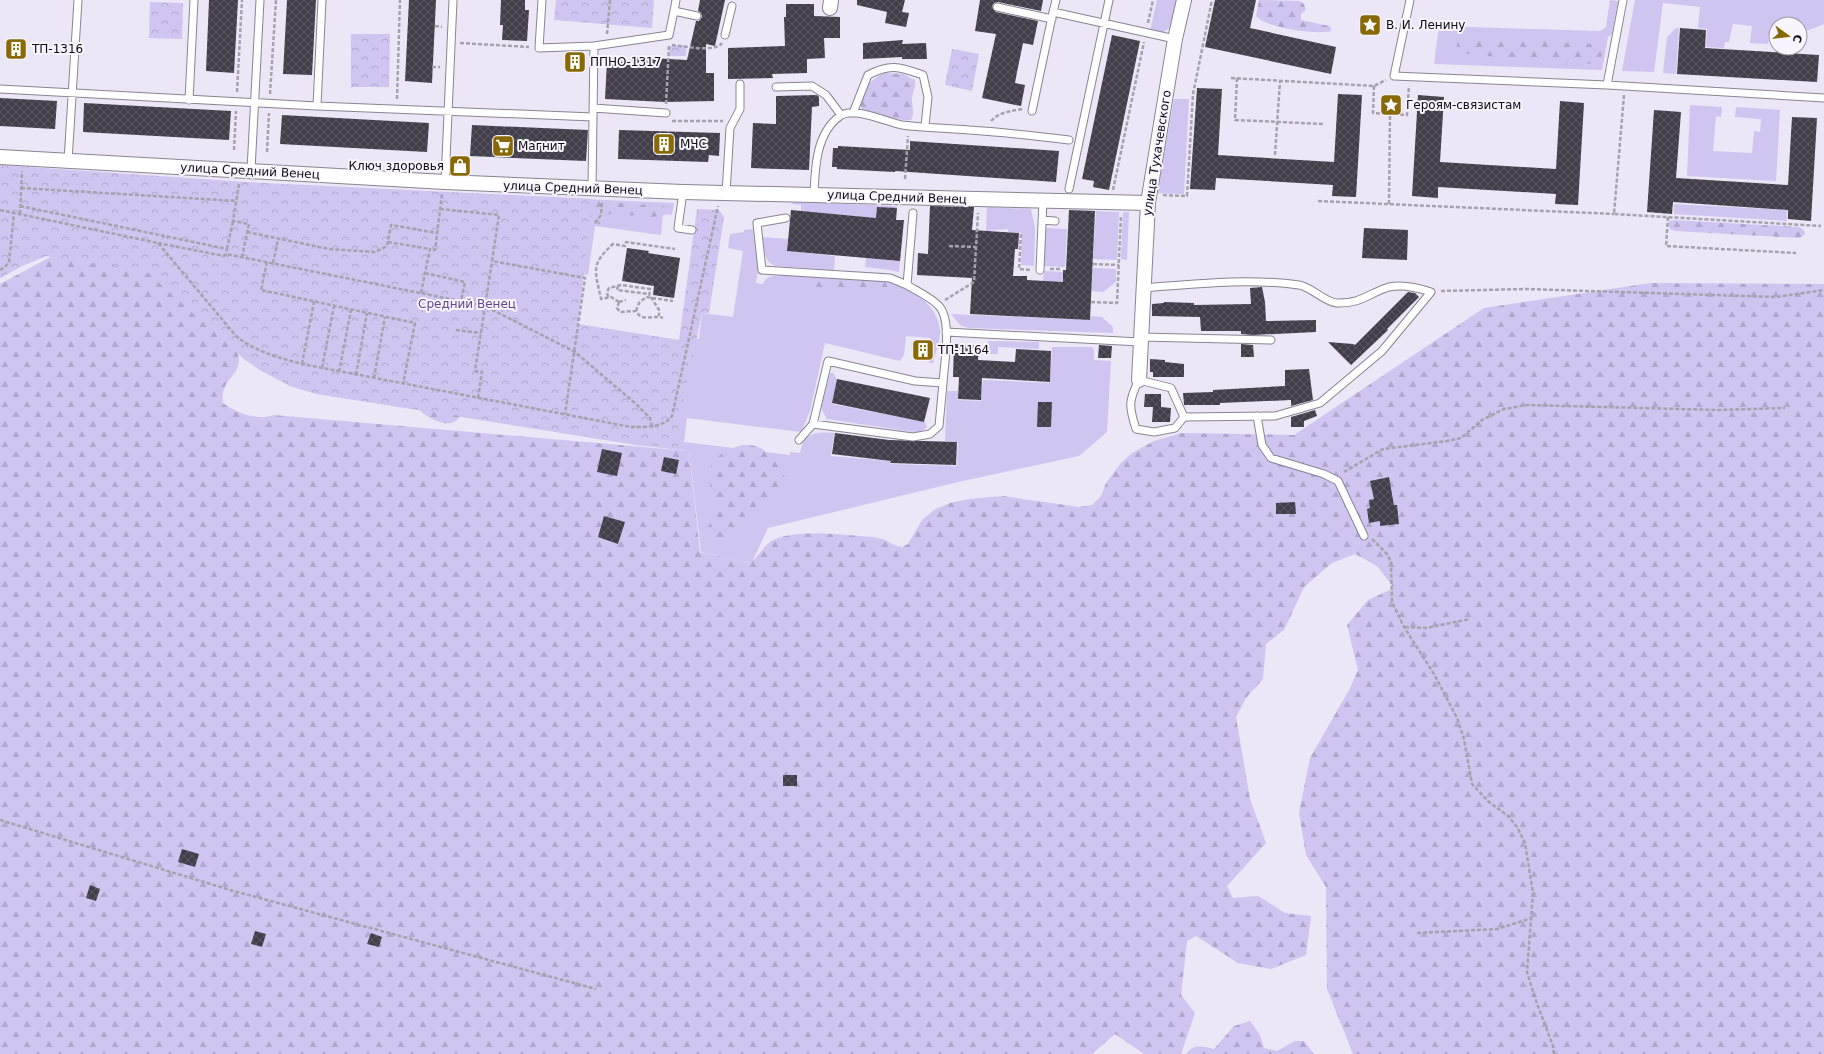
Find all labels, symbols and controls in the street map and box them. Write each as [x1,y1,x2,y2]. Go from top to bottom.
place icon: В. И. Ленину [1357,12,1383,38]
north arrow [1768,16,1808,56]
place label: В. И. Ленину [1386,18,1465,32]
text: С [1790,33,1805,44]
building icon: ТП-1316 [3,36,29,62]
place label: ТП-1316 [31,42,83,56]
building icon: ППНО-1317 [562,49,588,75]
place label: ППНО-1317 [590,55,661,69]
street label: улица Тухачевского [1140,89,1174,217]
place icon: Героям-связистам [1378,92,1404,118]
place label: Героям-связистам [1406,98,1521,112]
building icon: МЧС [651,131,677,157]
supermarket icon: Магнит [490,133,516,159]
place label: МЧС [680,137,707,151]
place label: Магнит [518,139,565,153]
shop icon: Ключ здоровья [447,153,473,179]
place label: Ключ здоровья [348,159,444,173]
street label: улица Средний Венец [180,160,320,182]
street label: улица Средний Венец [503,179,643,197]
street label: улица Средний Венец [827,188,967,206]
park label: Средний Венец [418,297,516,311]
building icon: ТП-1164 [910,337,936,363]
place label: ТП-1164 [937,343,989,357]

